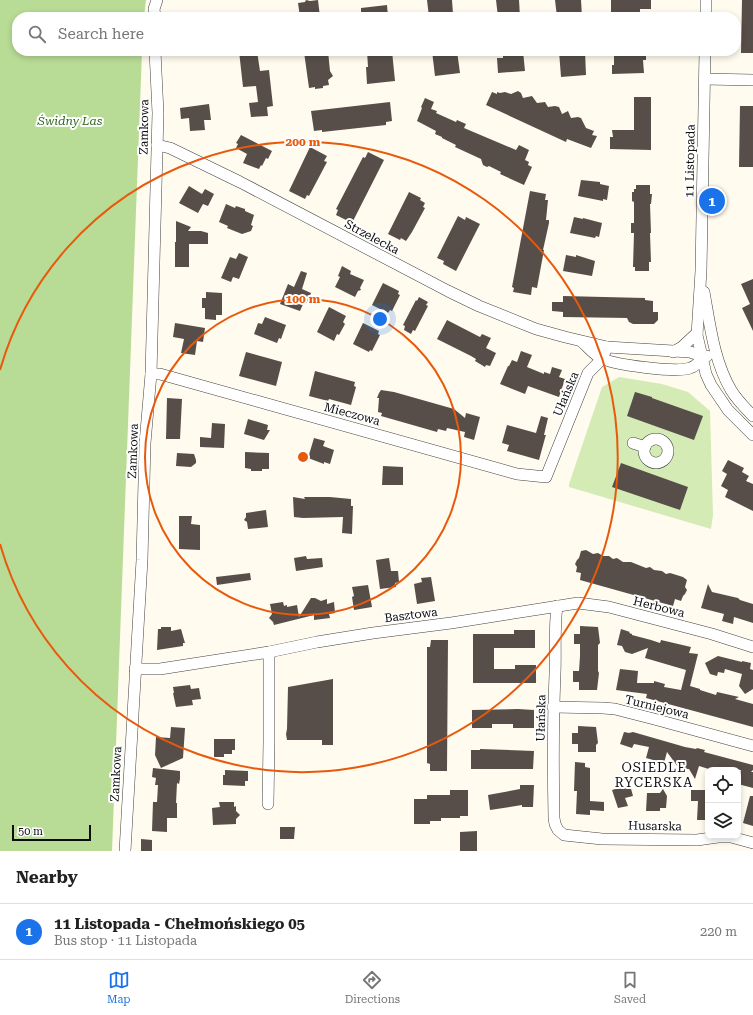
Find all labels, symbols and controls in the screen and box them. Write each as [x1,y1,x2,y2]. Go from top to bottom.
search box [12,12,741,56]
icon: search [26,23,48,45]
text: Search here [58,25,144,43]
street label: Zamkowa [137,99,151,155]
park label: Świdny Las [37,114,103,128]
street label: 11 Listopada [682,124,698,198]
text: 200 m [286,135,321,149]
pin: 1 [699,186,725,216]
street label: Strzelecka [342,217,402,257]
text: 100 m [286,292,321,306]
your location [370,309,390,329]
street label: Ułańska [550,369,582,418]
street label: Mieczowa [322,400,382,428]
street label: Zamkowa [125,423,141,479]
centre of rings [296,450,310,464]
street label: Herbowa [632,594,687,620]
street label: Basztowa [384,605,439,625]
street label: Turniejowa [624,692,691,722]
street label: Ułańska [534,694,548,742]
street label: Zamkowa [108,745,124,802]
district label: OSIEDLE RYCERSKA [615,760,693,790]
map controls [705,767,741,839]
button: locate [705,767,741,803]
button: layers [705,803,741,839]
street label: Husarska [628,819,683,833]
scale bar [12,823,91,842]
text: 50 m [18,825,43,838]
text: Nearby [16,867,78,887]
text: 11 Listopada - Chełmońskiego 05 [54,915,305,933]
text: 1 [25,924,33,939]
text: 220 m [700,924,737,939]
text: Bus stop · 11 Listopada [54,933,197,948]
tab: Map [107,969,131,1006]
tab: Directions [345,969,400,1006]
tab: Saved [614,969,646,1006]

